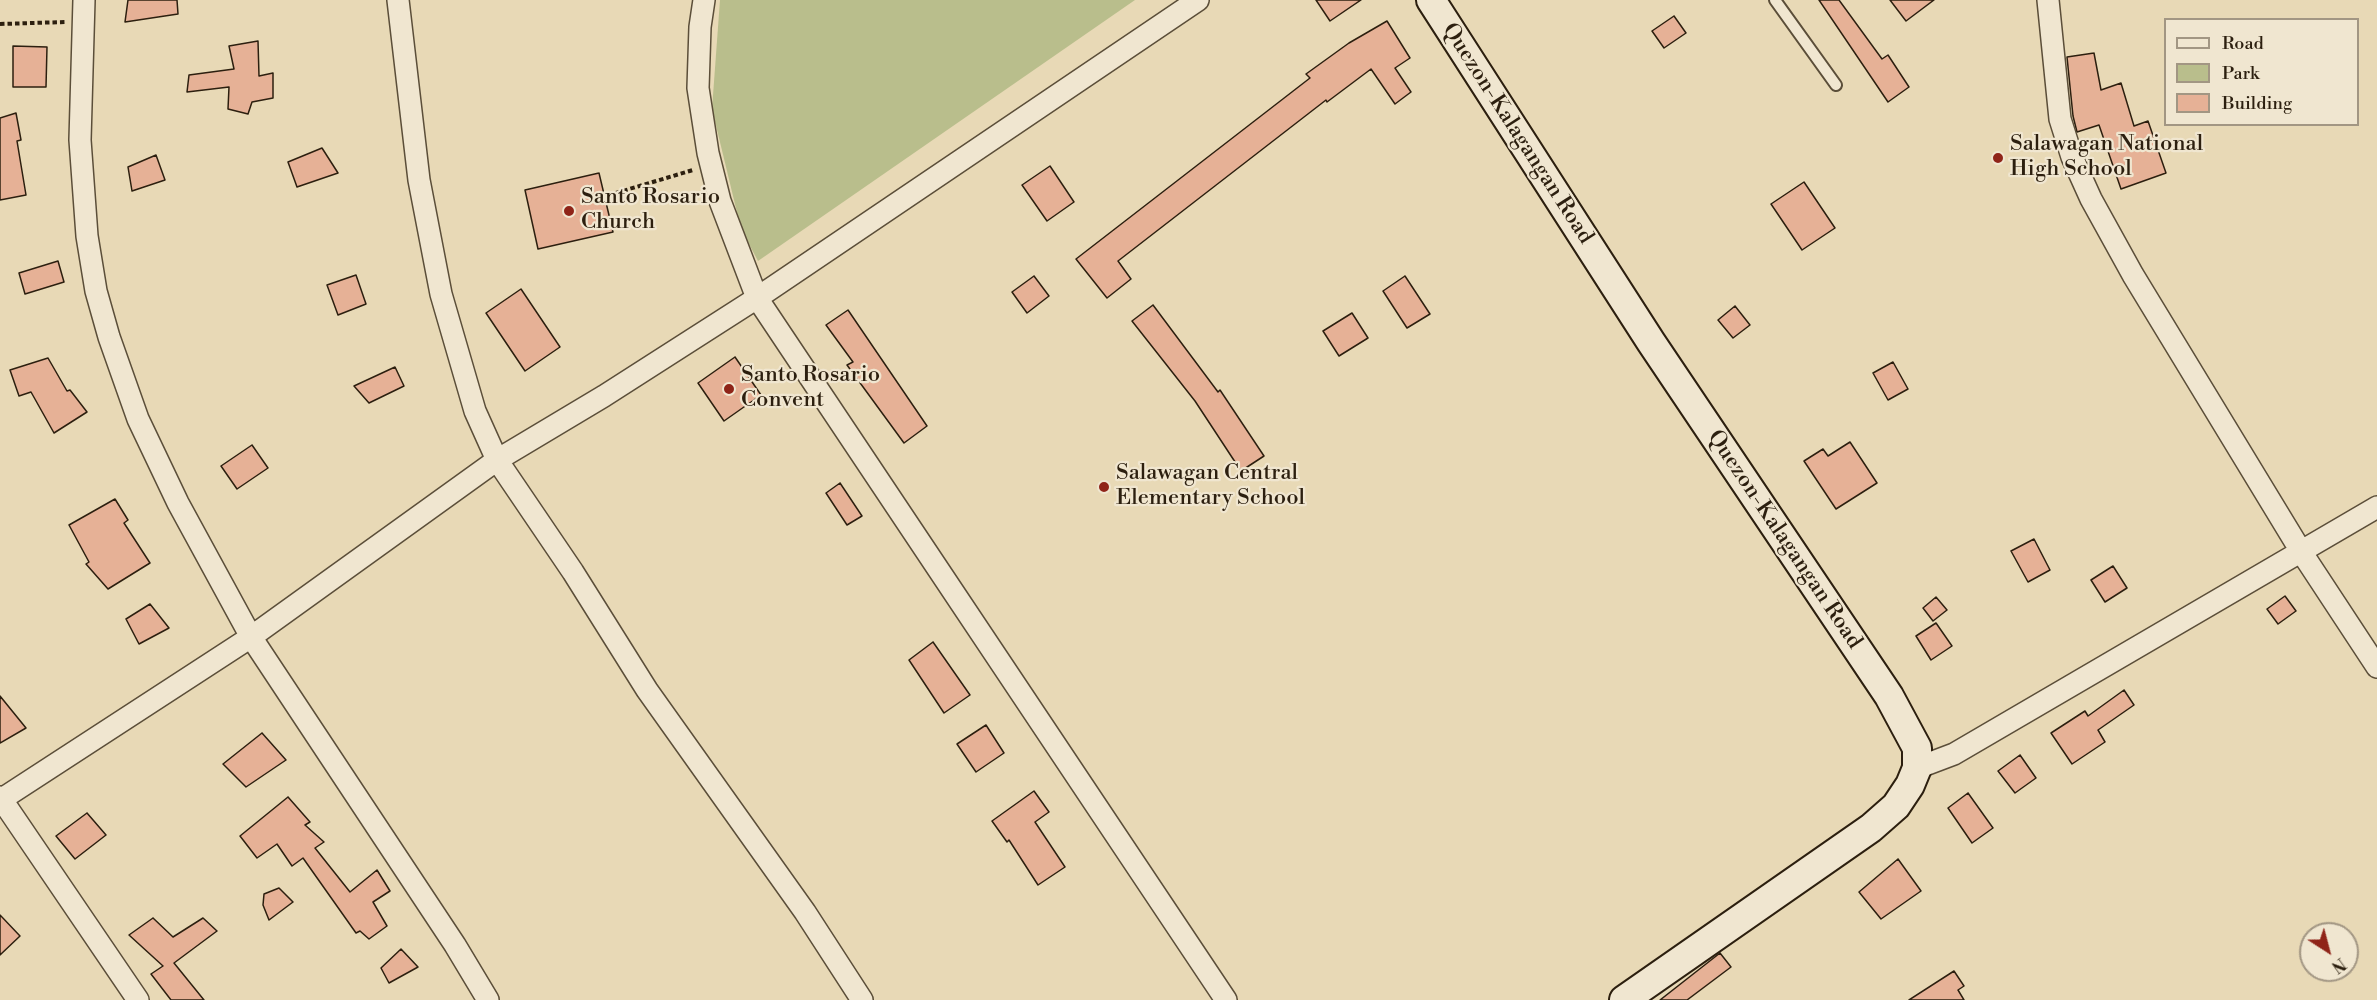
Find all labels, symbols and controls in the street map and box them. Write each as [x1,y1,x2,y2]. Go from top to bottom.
legend [2164,18,2359,126]
street label: Quezon-Kalagangan Road [1436,19,1598,249]
text: Road [2222,32,2264,55]
text: Park [2222,62,2259,85]
text: Building [2222,92,2292,115]
place label: Salawagan National High School [2010,132,2203,184]
marker: Salawagan National High School [1991,151,2005,165]
place label: Santo Rosario Church [581,185,720,236]
marker: Santo Rosario Church [562,204,576,218]
place label: Santo Rosario Convent [741,363,880,414]
marker: Santo Rosario Convent [722,382,736,396]
street label: Quezon-Kalagangan Road [1701,426,1867,654]
place label: Salawagan Central Elementary School [1116,461,1305,512]
marker: Salawagan Central Elementary School [1097,480,1111,494]
north arrow [2299,922,2359,982]
text: N [2327,953,2349,977]

